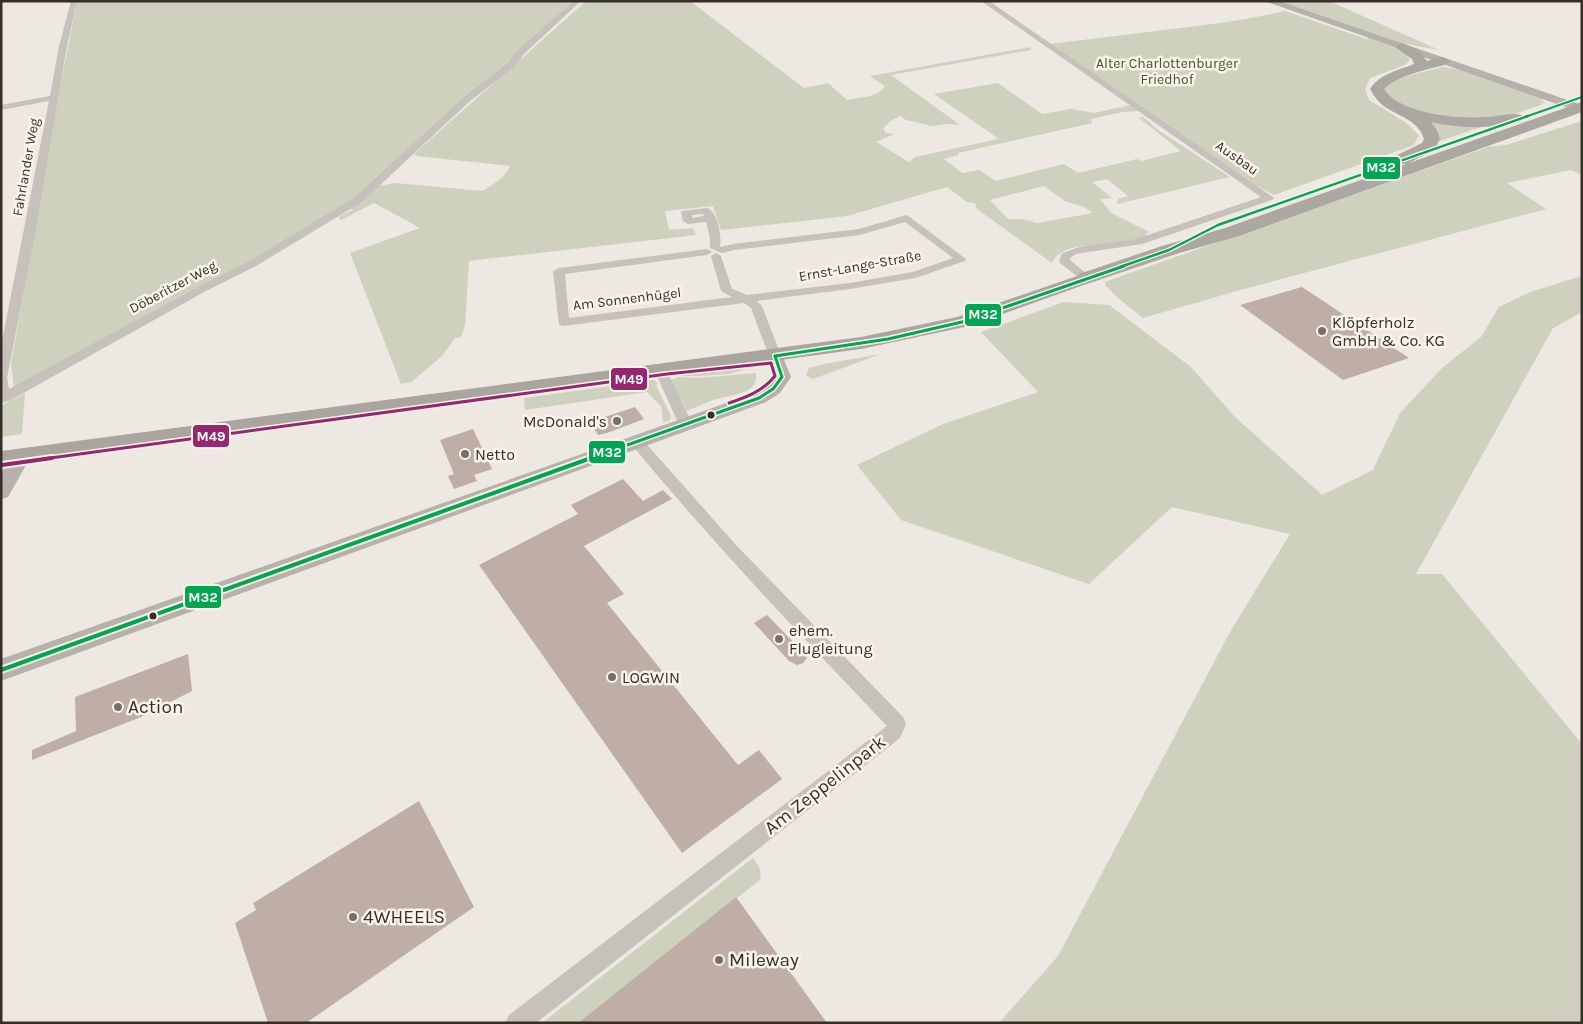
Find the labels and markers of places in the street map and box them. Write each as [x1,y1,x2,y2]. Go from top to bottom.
place label: Klöpferholz GmbH & Co. KG [1332,313,1445,350]
marker: Klöpferholz GmbH & Co. KG [1316,325,1328,337]
unlabelled marker [706,410,716,420]
place label: McDonald's [523,412,607,431]
marker: McDonald's [611,415,623,427]
place label: Netto [475,445,515,464]
marker: Netto [459,448,471,460]
unlabelled marker [148,611,158,621]
place label: ehem. Flugleitung [789,621,872,658]
marker: ehem. Flugleitung [773,633,785,645]
place label: LOGWIN [622,668,680,687]
marker: LOGWIN [606,671,618,683]
place label: Action [128,696,183,718]
marker: Action [112,701,124,713]
place label: 4WHEELS [363,906,445,928]
marker: 4WHEELS [347,911,359,923]
place label: Mileway [729,949,799,971]
marker: Mileway [713,954,725,966]

